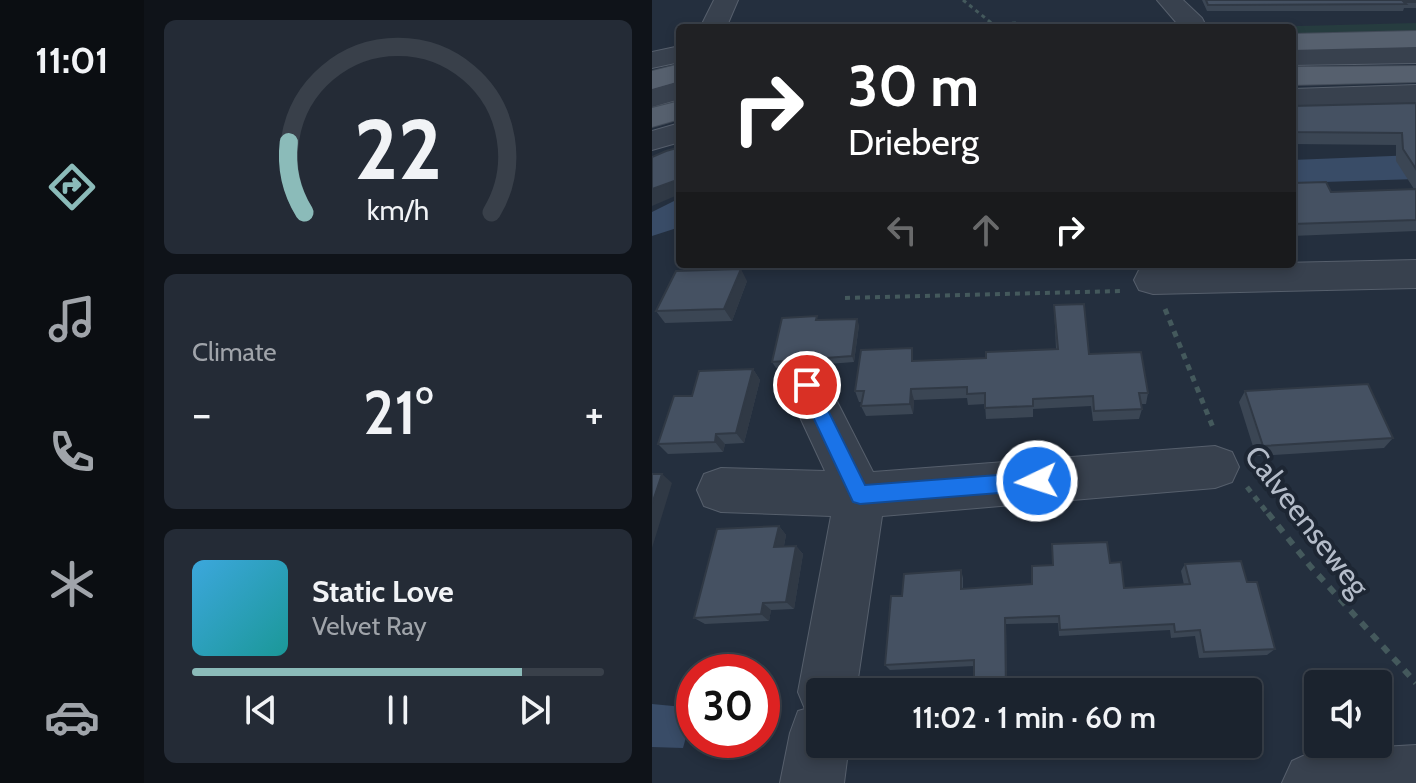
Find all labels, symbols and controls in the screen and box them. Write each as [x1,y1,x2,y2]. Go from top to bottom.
text: 11:01 [35,38,109,82]
text: 30 m [848,52,979,120]
icon: right [716,56,820,160]
text: 22 [354,99,442,200]
text: Drieberg [848,120,979,164]
icon: directions [44,159,100,215]
text: km/h [367,192,429,227]
icon: left [880,208,924,252]
icon: ahead [964,208,1008,252]
icon: right [1048,208,1092,252]
icon: music [44,291,100,347]
text: Climate [192,336,277,368]
pin [773,351,841,419]
icon: arrive [785,363,829,407]
text: 21° [363,376,433,449]
text: − [192,387,211,440]
text: + [585,387,604,440]
icon: phone [44,424,100,480]
street label: Calveenseweg [1237,438,1378,605]
position arrow [995,439,1079,523]
icon: climate [44,556,100,612]
text: Static Love [312,573,454,610]
text: Velvet Ray [312,610,427,642]
speed limit sign: 30 [676,654,780,758]
map controls [1304,670,1392,758]
button: sound [1304,670,1392,758]
icon: previous [239,688,283,732]
icon: pause [376,688,420,732]
icon: next [513,688,557,732]
icon: car [44,689,100,745]
text: 11:02 · 1 min · 60 m [912,699,1156,736]

